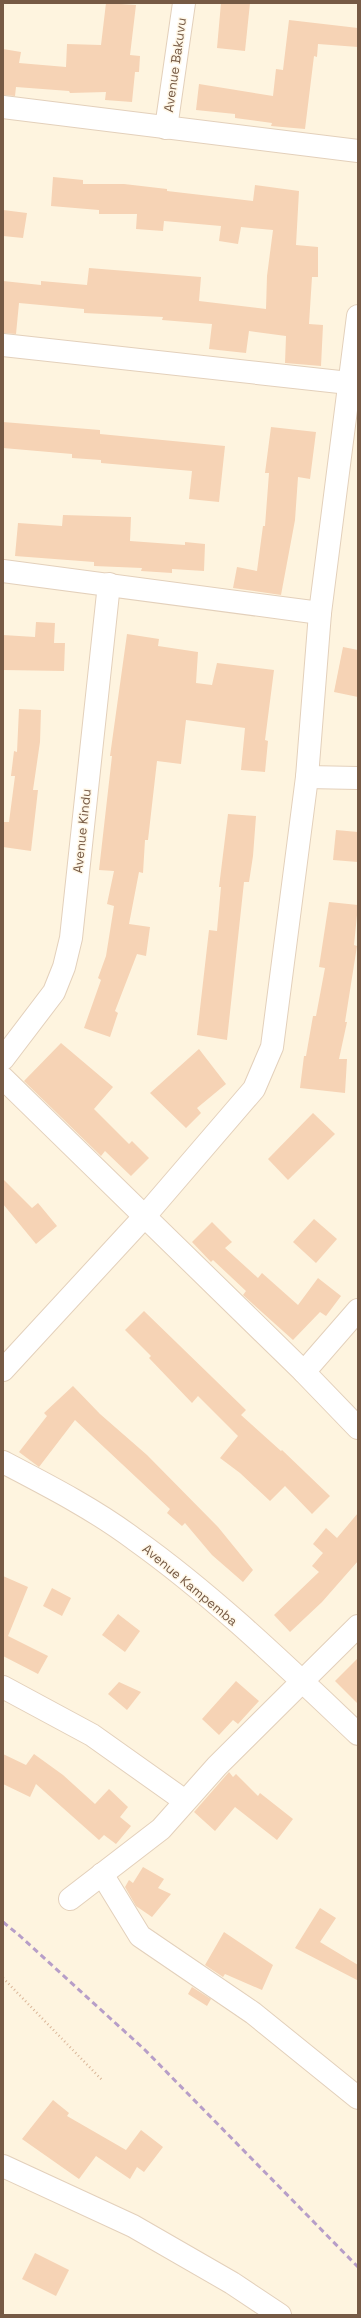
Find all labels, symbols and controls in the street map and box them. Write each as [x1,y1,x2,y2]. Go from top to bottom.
street label: Avenue Bakuvu [160,17,190,113]
street label: Avenue Kindu [69,788,95,874]
street label: Avenue Kampemba [139,1540,241,1630]

